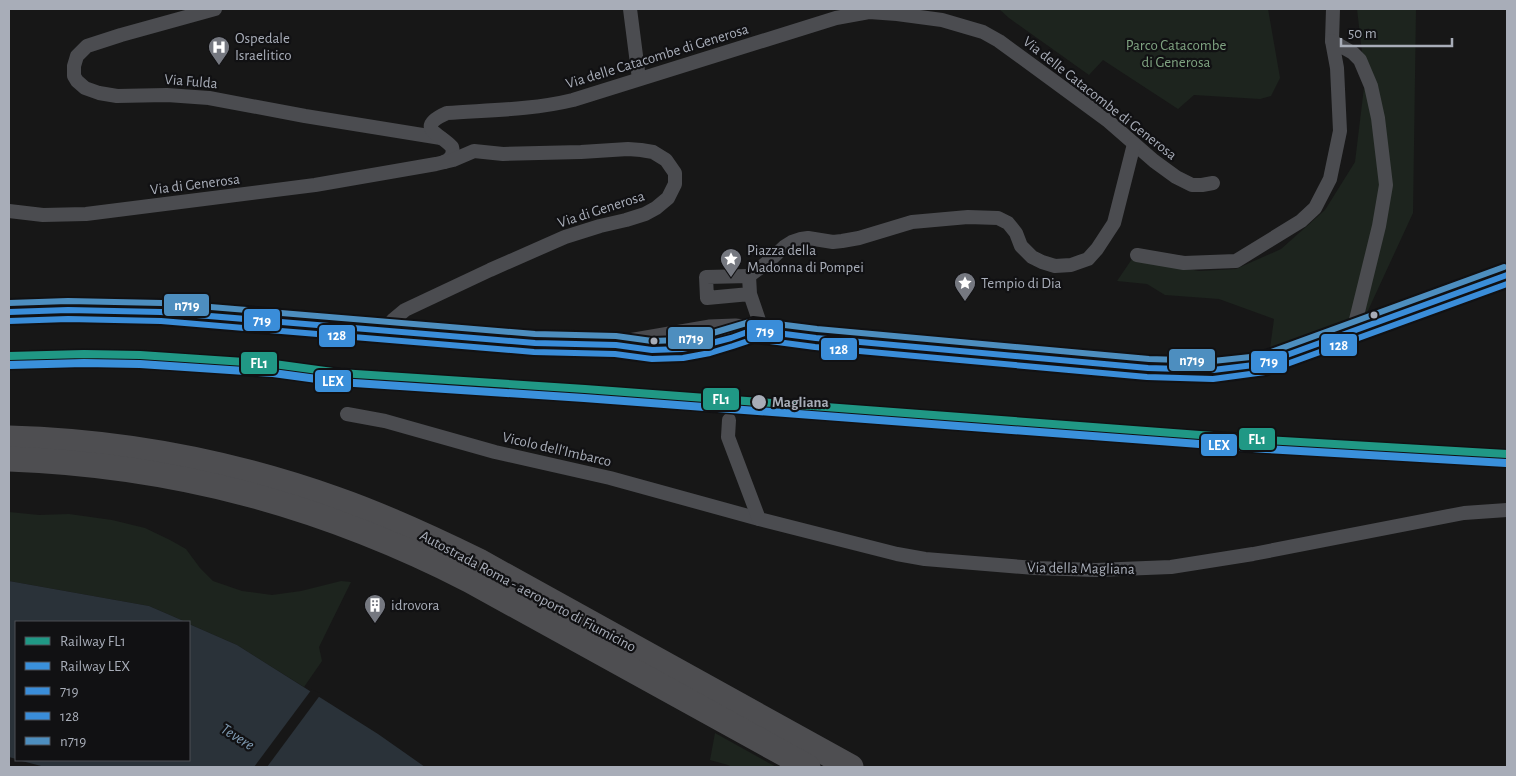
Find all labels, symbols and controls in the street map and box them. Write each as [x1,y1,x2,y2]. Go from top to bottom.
scale bar [1341,15,1452,47]
street label: Via delle Catacombe di Generosa [564,21,750,91]
text: 50 m [1348,26,1377,41]
place label: Ospedale Israelitico [235,31,292,63]
street label: Via delle Catacombe di Generosa [1020,34,1179,163]
hospital icon: Ospedale Israelitico [207,35,231,66]
park label: Parco Catacombe di Generosa [1126,38,1226,70]
street label: Via Fulda [164,72,218,91]
street label: Via di Generosa [149,172,241,197]
street label: Via di Generosa [556,188,646,231]
place label: Piazza della Madonna di Pompei [747,243,864,275]
place icon: Piazza della Madonna di Pompei [719,247,743,278]
place icon: Tempio di Dia [953,271,977,302]
place label: Tempio di Dia [981,276,1062,291]
line badge: n719 [163,293,210,317]
text: n719 [174,299,200,313]
line badge: 719 [243,308,281,332]
unlabelled marker [1369,310,1379,320]
text: 719 [253,314,271,328]
line badge: 719 [746,319,784,343]
line badge: 128 [318,324,356,348]
text: 719 [756,325,774,339]
line badge: n719 [667,326,714,350]
text: 128 [328,329,346,343]
text: n719 [678,332,704,346]
line badge: 128 [1320,333,1358,357]
unlabelled marker [649,336,659,346]
line badge: 128 [820,337,858,361]
text: 128 [1330,339,1348,353]
text: 128 [830,343,848,357]
line badge: n719 [1168,348,1216,372]
line badge: 719 [1250,350,1288,374]
line badge: FL1 [240,351,278,375]
text: n719 [1179,354,1205,368]
text: 719 [1260,355,1278,369]
text: FL1 [250,357,268,371]
line badge: LEX [314,369,352,393]
text: LEX [322,375,344,389]
line badge: FL1 [702,387,740,411]
text: FL1 [712,393,730,407]
marker: Magliana [750,393,768,411]
place label: Magliana [772,395,829,410]
line badge: FL1 [1238,427,1276,451]
street label: Vicolo dell'Imbarco [501,430,613,469]
line badge: LEX [1200,433,1238,457]
text: FL1 [1248,433,1266,447]
text: LEX [1208,439,1230,453]
street label: Autostrada Roma - aeroporto di Fiumicino [417,528,638,655]
street label: Via della Magliana [1027,560,1135,577]
building icon: idrovora [363,593,387,624]
place label: idrovora [391,598,439,613]
legend [15,621,190,761]
text: Railway FL1 [60,634,126,649]
text: Railway LEX [60,659,130,674]
text: 719 [60,684,78,699]
text: 128 [60,709,79,724]
water label: Tevere [218,721,257,753]
text: n719 [60,734,86,749]

